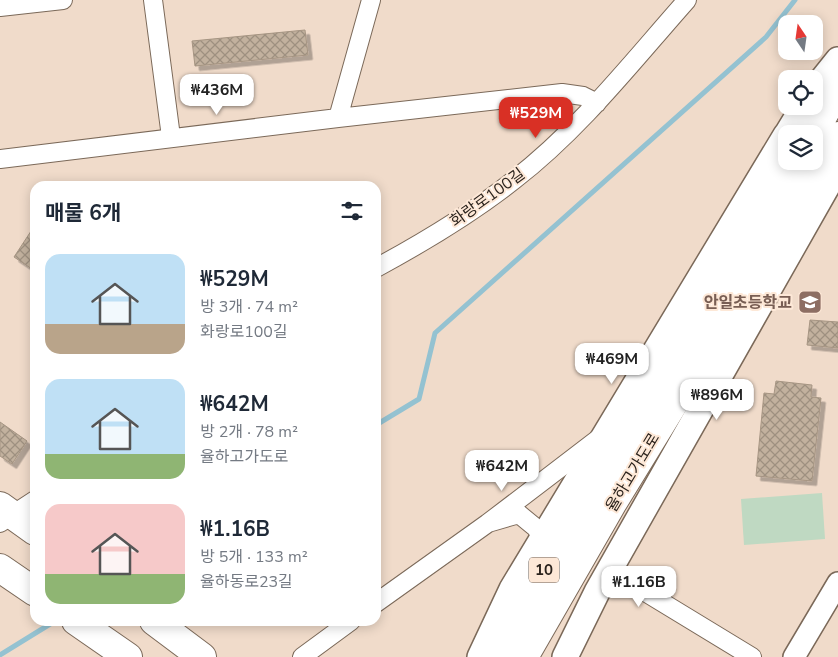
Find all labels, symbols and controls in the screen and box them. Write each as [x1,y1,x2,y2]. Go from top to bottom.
north arrow [778,15,822,60]
map controls [778,15,823,170]
button: locate [778,70,823,115]
pin: ₩436M [182,74,252,116]
text: ₩436M [191,79,243,101]
pin: ₩529M [501,96,571,139]
text: ₩529M [510,102,562,124]
button: layers [778,125,823,170]
street label: 화랑로100길 [446,163,530,232]
icon: filters [338,197,366,225]
text: 매물 6개 [45,199,121,227]
text: ₩529M [200,265,269,293]
icon: home [85,274,145,334]
school or university icon: 안일초등학교 [797,289,823,315]
place label: 안일초등학교 [704,292,792,314]
text: 방 3개 · 74 m² [200,296,298,318]
text: 화랑로100길 [200,321,288,343]
pin: ₩469M [577,342,647,385]
text: ₩469M [586,348,638,370]
pin: ₩896M [682,378,752,421]
text: ₩896M [691,384,743,406]
text: ₩642M [200,390,269,418]
icon: home [85,399,145,459]
text: 방 2개 · 78 m² [200,421,298,443]
street label: 율하고가도로 [601,429,665,516]
text: 율하고가도로 [200,446,288,468]
pin: ₩642M [467,450,537,492]
text: ₩642M [476,455,528,477]
text: ₩1.16B [200,515,270,543]
icon: home [85,524,145,584]
text: 방 5개 · 133 m² [200,546,308,568]
road number: 10 [529,558,559,582]
pin: ₩1.16B [598,566,680,608]
text: 율하동로23길 [200,571,293,593]
text: ₩1.16B [612,571,666,593]

